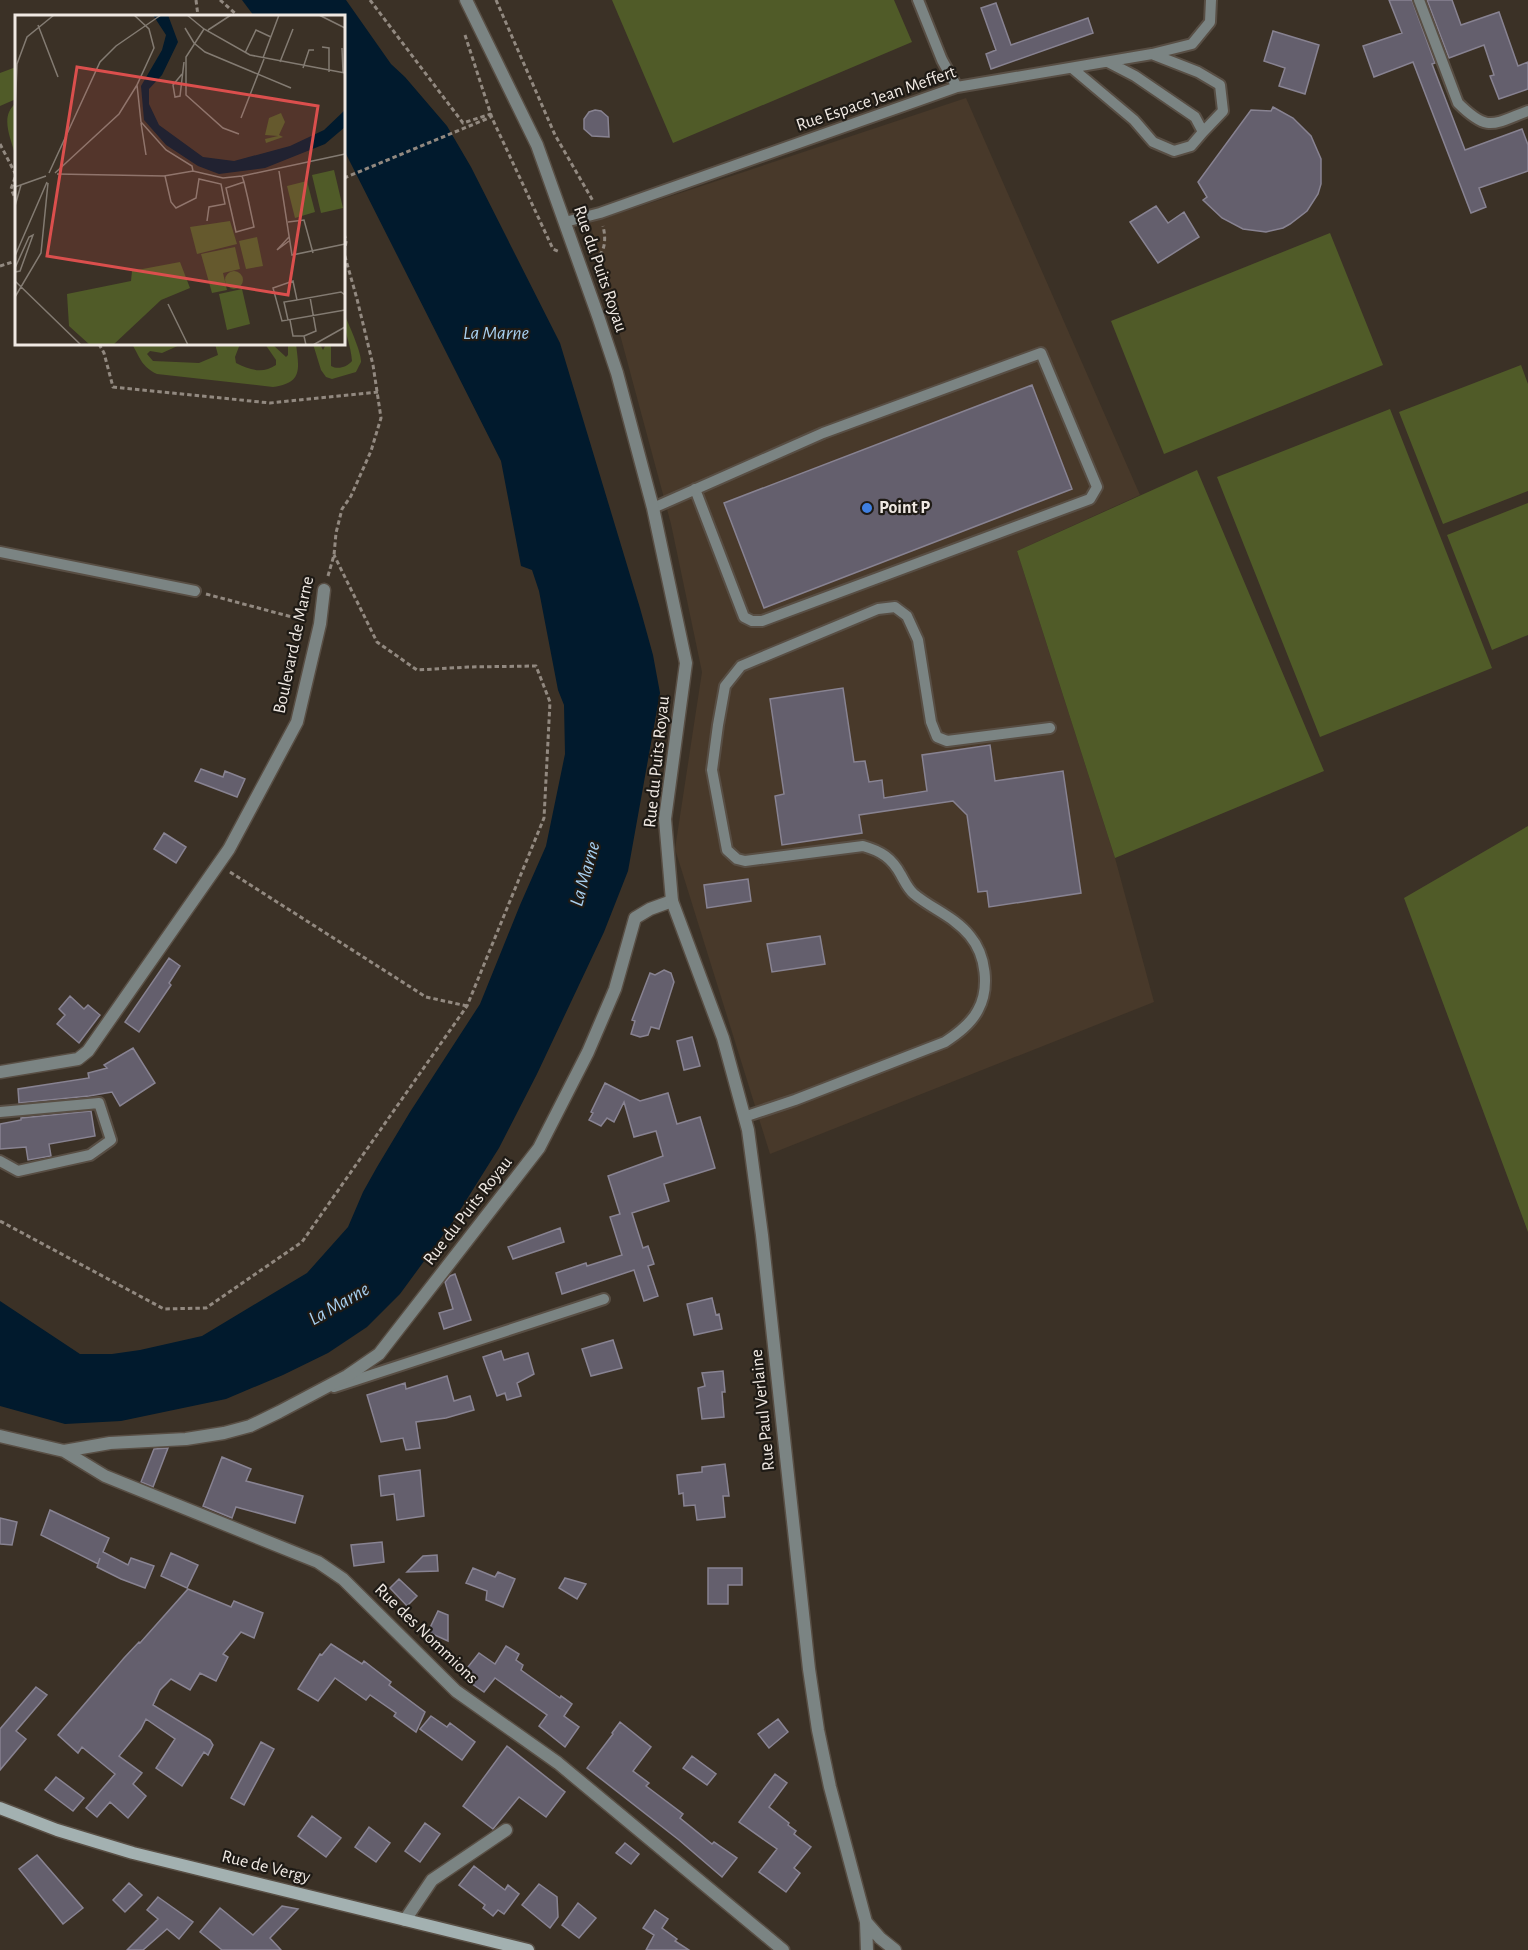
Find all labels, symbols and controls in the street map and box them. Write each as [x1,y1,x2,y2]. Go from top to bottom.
inset map [15,15,345,345]
street label: Rue Espace Jean Meffert [794,63,958,135]
street label: Rue du Puits Royau [570,203,630,335]
water label: La Marne [463,323,530,343]
place label: Point P [879,499,930,517]
marker: Point P [860,501,874,515]
street label: Boulevard de Marne [271,575,317,715]
street label: Rue du Puits Royau [641,695,673,829]
water label: La Marne [566,839,604,909]
street label: Rue du Puits Royau [420,1153,516,1269]
water label: La Marne [305,1279,373,1329]
street label: Rue Paul Verlaine [748,1348,778,1472]
street label: Rue des Nommions [371,1580,481,1688]
street label: Rue de Vergy [220,1847,312,1887]

